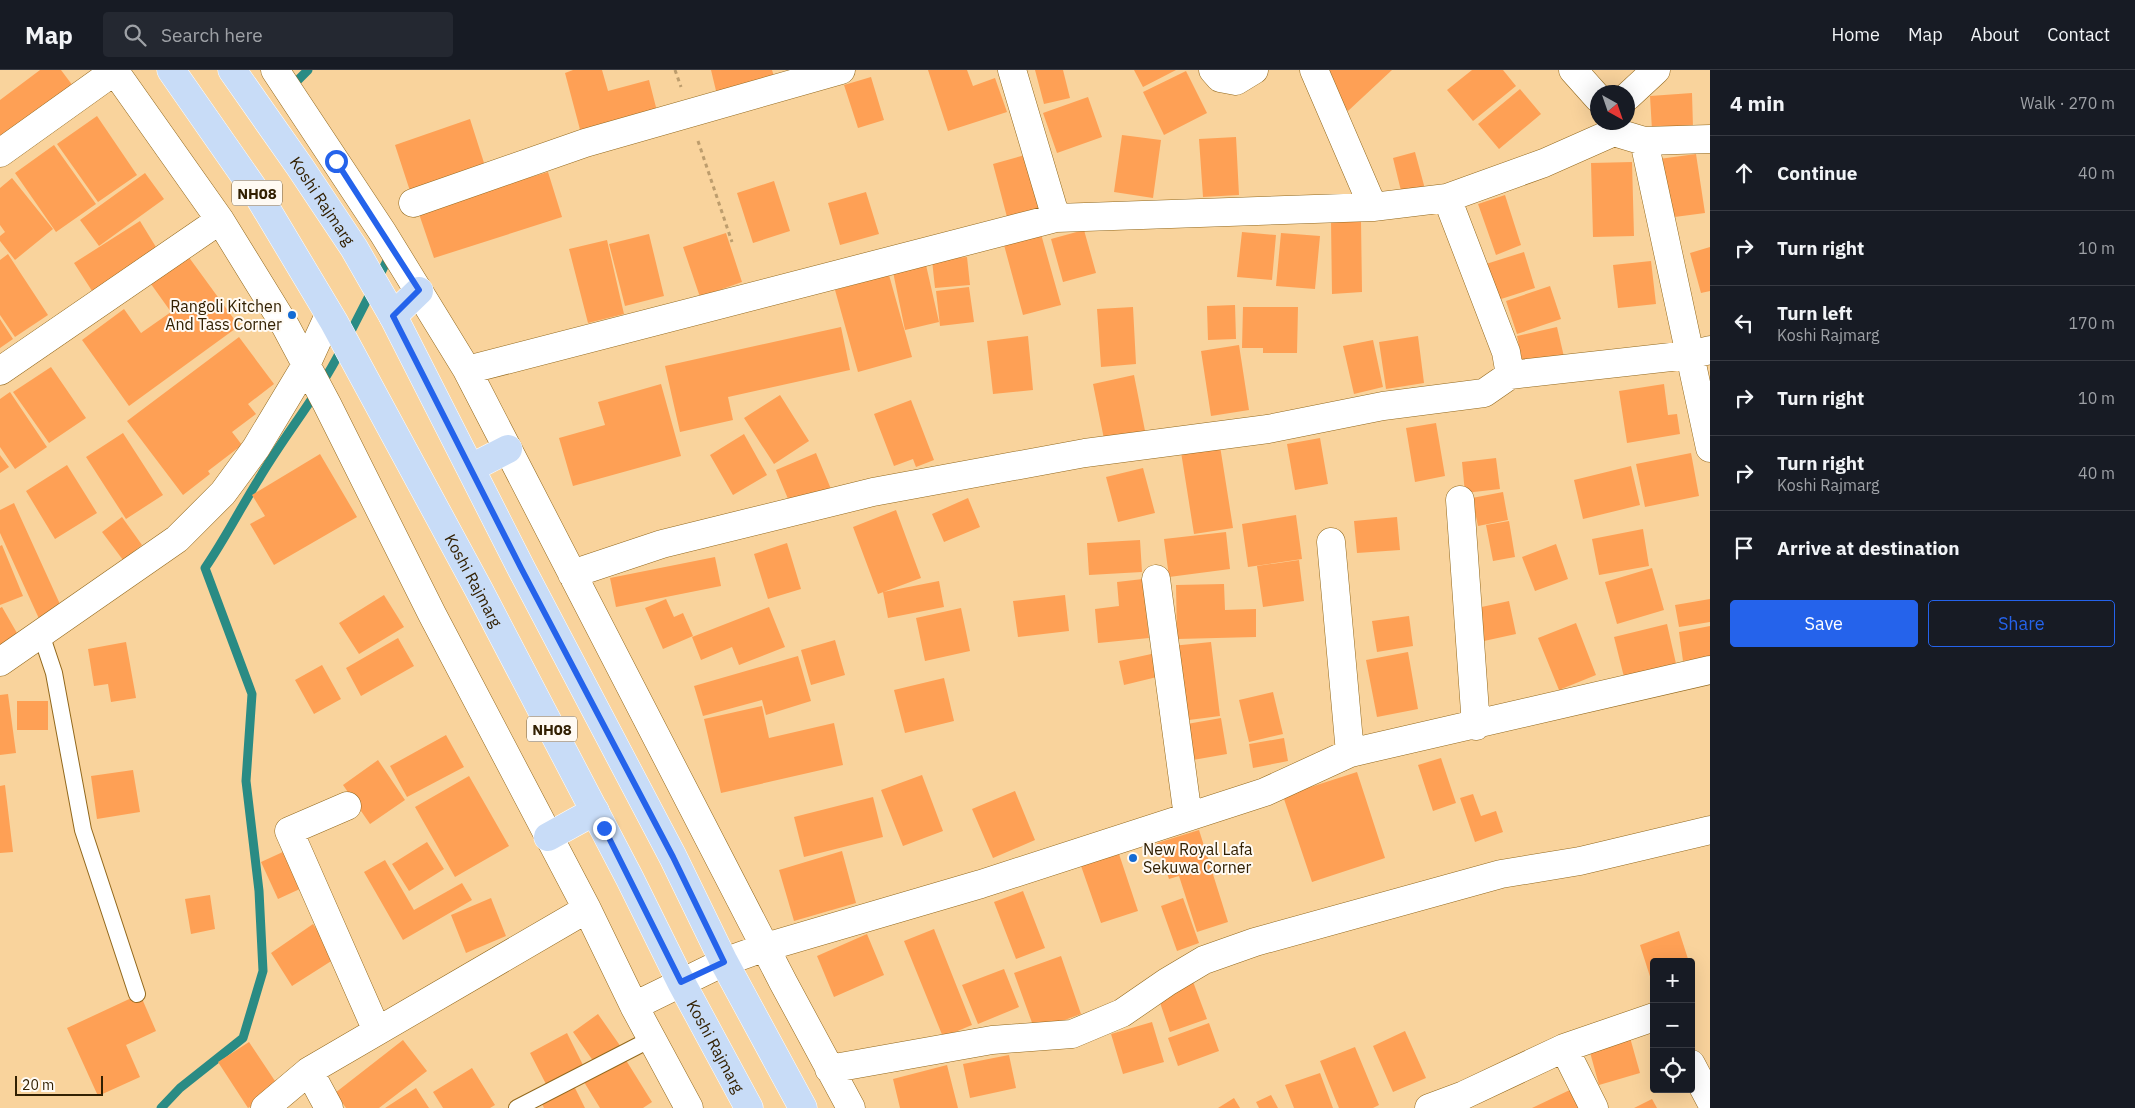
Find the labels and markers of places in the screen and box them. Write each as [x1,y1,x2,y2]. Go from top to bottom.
place label: Rangoli Kitchen And Tass Corner [165,296,282,334]
marker: Rangoli Kitchen And Tass Corner [286,309,298,321]
place label: New Royal Lafa Sekuwa Corner [1143,839,1253,877]
marker: New Royal Lafa Sekuwa Corner [1127,852,1139,864]

